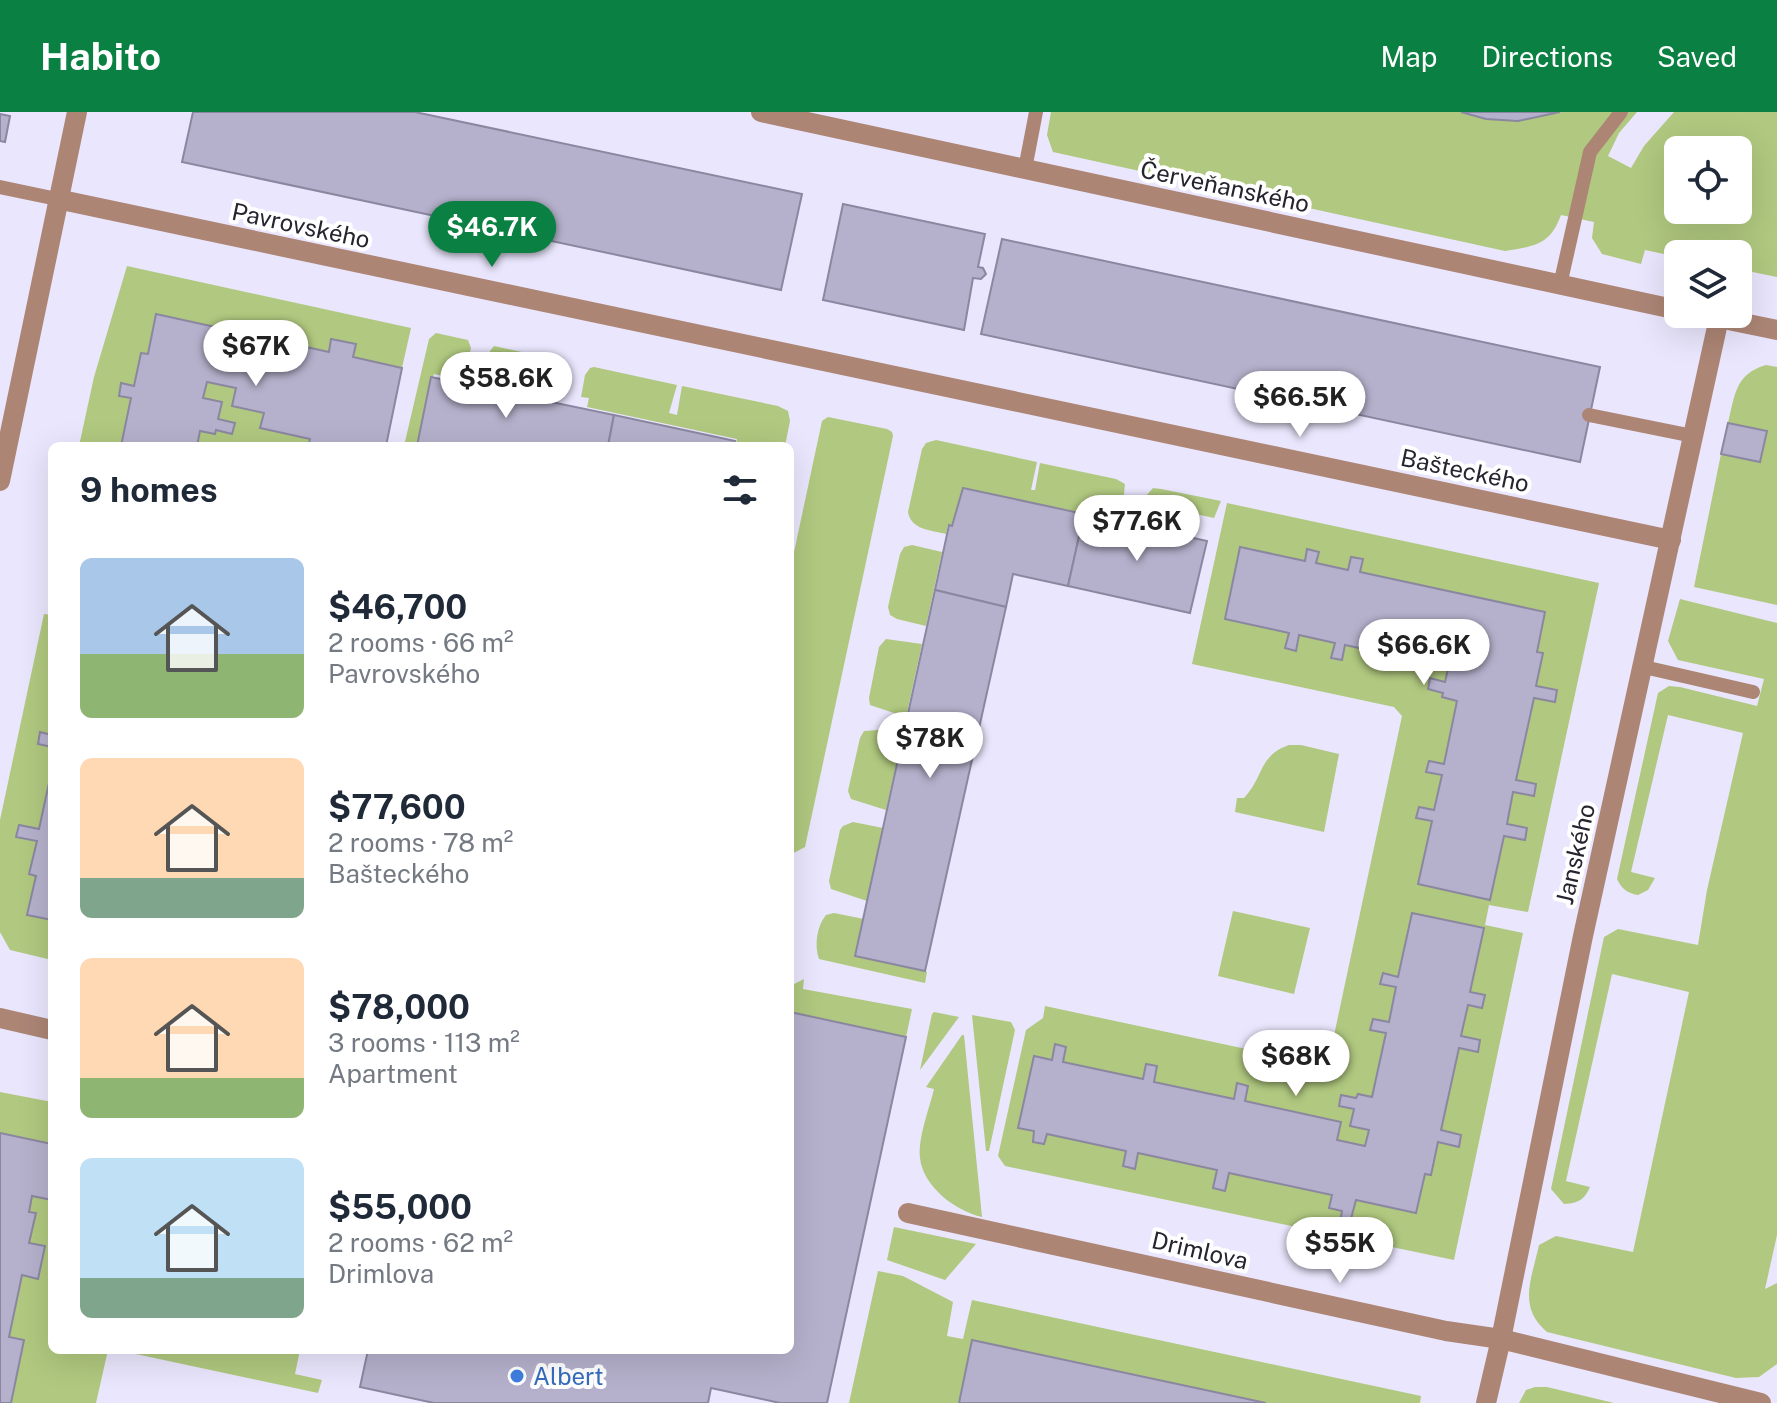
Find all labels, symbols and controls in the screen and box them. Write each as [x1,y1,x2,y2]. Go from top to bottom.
text: Habito [40,34,161,79]
text: Map [1381,40,1437,73]
text: Directions [1481,40,1613,73]
text: Saved [1657,40,1737,73]
map controls [1664,136,1752,328]
button: locate [1664,136,1752,224]
street label: Červeňanského [1138,154,1312,218]
street label: Pavrovského [229,197,373,253]
pin: $46.7K [427,201,557,269]
text: $46.7K [446,211,538,242]
button: layers [1664,240,1752,328]
pin: $67K [209,320,303,388]
text: $67K [221,330,291,361]
pin: $58.6K [441,352,571,420]
text: $58.6K [458,362,554,393]
pin: $66.5K [1235,371,1365,439]
text: $66.5K [1252,381,1348,412]
street label: Bašteckého [1398,443,1532,497]
icon: filters [718,468,762,512]
text: 9 homes [80,470,218,510]
pin: $77.6K [1072,495,1202,563]
text: $77.6K [1092,505,1182,536]
text: $46,700 [328,587,467,627]
icon: home [144,590,240,686]
pin: $66.6K [1359,619,1489,687]
text: 2 rooms · 66 m² [328,627,514,658]
text: $66.6K [1377,629,1471,660]
text: Pavrovského [328,658,480,689]
pin: $78K [883,712,977,780]
text: $78K [895,722,965,753]
text: $77,600 [328,787,466,827]
icon: home [144,790,240,886]
street label: Janského [1550,801,1600,907]
text: 2 rooms · 78 m² [328,827,513,858]
text: Bašteckého [328,858,469,889]
text: $78,000 [328,987,470,1027]
icon: home [144,990,240,1086]
text: 3 rooms · 113 m² [328,1027,520,1058]
pin: $68K [1249,1030,1343,1098]
text: $68K [1261,1040,1331,1071]
text: Apartment [328,1058,458,1089]
text: $55,000 [328,1187,472,1227]
icon: home [144,1190,240,1286]
pin: $55K [1293,1217,1387,1285]
street label: Drimlova [1149,1225,1251,1275]
text: 2 rooms · 62 m² [328,1227,513,1258]
text: $55K [1304,1227,1376,1258]
text: Drimlova [328,1258,434,1289]
place label: Albert [533,1362,603,1390]
marker: Albert [508,1367,526,1385]

